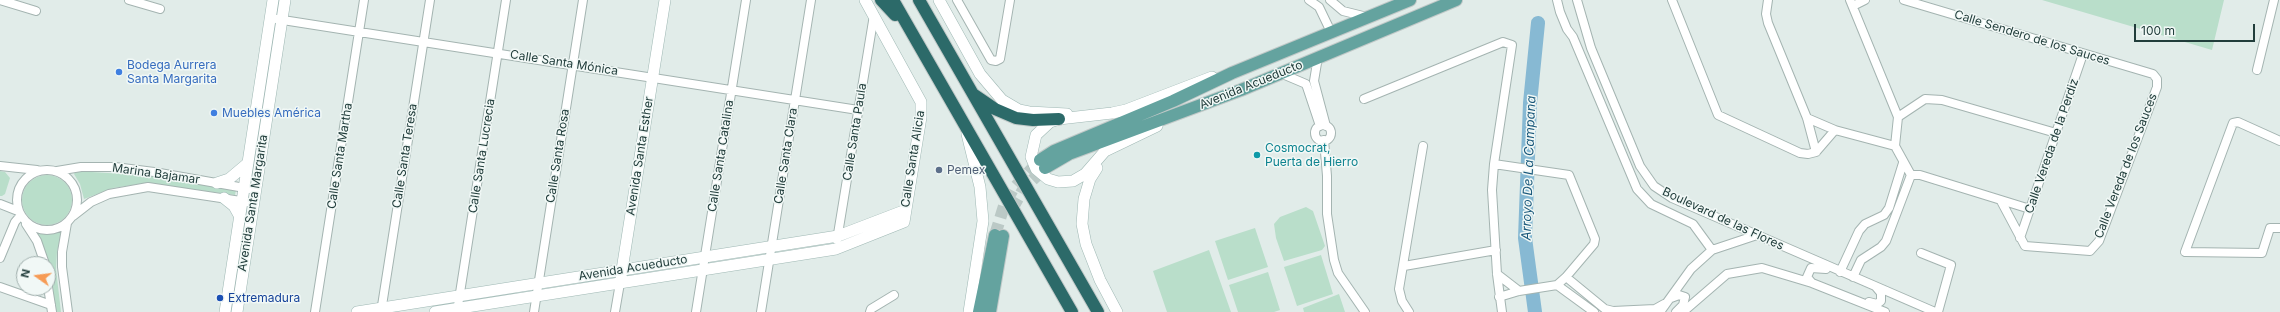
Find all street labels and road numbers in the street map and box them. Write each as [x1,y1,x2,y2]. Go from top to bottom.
street label: Calle Sendero de los Sauces [1952,7,2112,69]
street label: Calle Santa Mónica [509,47,619,79]
street label: Avenida Acueducto [1197,58,1305,112]
street label: Calle Vereda de la Perdiz [2022,77,2082,215]
street label: Calle Santa Paula [840,82,870,182]
street label: Calle Vereda de los Sauces [2092,91,2160,241]
street label: Avenida Santa Esther [623,96,657,216]
street label: Calle Santa Lucrecia [466,98,498,214]
street label: Calle Santa Catalina [705,99,737,213]
street label: Calle Santa Martha [324,102,356,210]
street label: Calle Santa Teresa [390,103,420,209]
street label: Calle Santa Clara [771,107,801,205]
street label: Calle Santa Rosa [543,108,573,204]
street label: Calle Santa Alicia [898,110,928,208]
street label: Avenida Santa Margarita [235,134,271,272]
street label: Marina Bajamar [111,161,201,187]
street label: Boulevard de las Flores [1660,185,1786,253]
street label: Avenida Acueducto [578,252,688,284]

